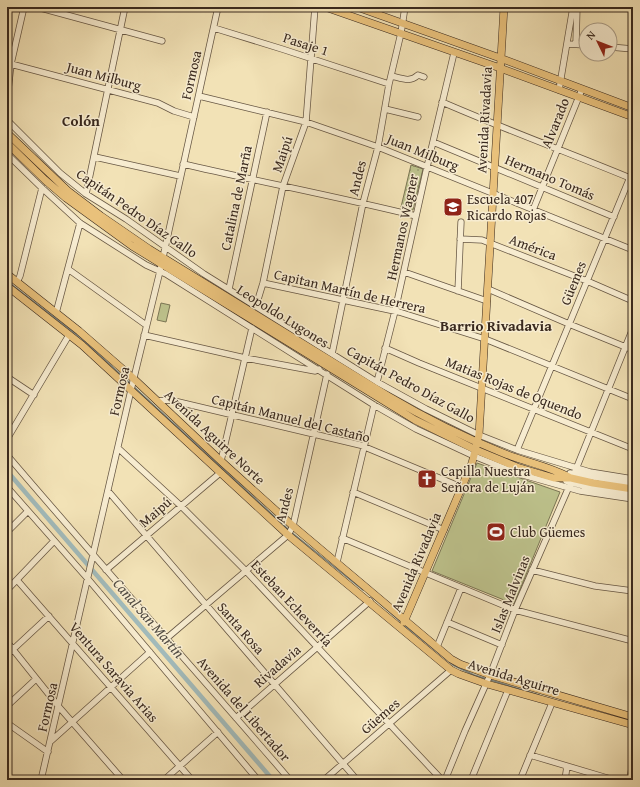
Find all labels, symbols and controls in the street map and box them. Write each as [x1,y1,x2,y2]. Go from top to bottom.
north arrow [578,22,618,62]
street label: Pasaje 1 [281,27,331,61]
text: N [582,27,599,43]
street label: Formosa [176,48,206,102]
street label: Juan Milburg [63,56,144,96]
street label: Avenida Rivadavia [471,66,497,174]
street label: Alvarado [536,95,574,151]
district label: Colón [62,110,100,131]
street label: Juan Milburg [382,128,462,176]
street label: Maipú [266,133,298,175]
street label: Catalina de Marña [215,143,257,252]
street label: Hermano Tomás [502,149,598,205]
street label: Andes [343,158,371,198]
street label: Capitán Pedro Díaz Gallo [72,164,202,262]
street label: Hermanos Wagner [381,172,423,282]
place label: Escuela 407 Ricardo Rojas [467,189,546,225]
school or university icon: Escuela 407 Ricardo Rojas [442,196,464,218]
street label: América [507,229,560,265]
street label: Güemes [555,258,591,308]
street label: Capitan Martín de Herrera [272,264,428,318]
street label: Leopoldo Lugones [233,280,333,352]
district label: Barrio Rivadavia [440,315,552,336]
street label: Capitán Pedro Díaz Gallo [343,340,479,428]
street label: Matias Rojas de Oquendo [443,351,585,425]
street label: Formosa [104,364,134,418]
street label: Avenida Aguirre Norte [160,385,270,489]
street label: Capitán Manuel del Castaño [210,389,372,447]
place label: Capilla Nuestra Señora de Luján [441,461,535,497]
church icon: Capilla Nuestra Señora de Luján [416,468,438,490]
street label: Andes [270,485,298,525]
street label: Maipú [134,492,176,532]
street label: Avenida Rivadavia [386,509,446,615]
sports icon: Club Güemes [485,521,507,543]
place label: Club Güemes [510,522,585,542]
street label: Islas Malvinas [485,552,535,636]
street label: Esteban Echeverría [247,555,338,651]
water label: Canal San Martín [108,573,190,663]
street label: Santa Rosa [213,598,270,659]
street label: Ventura Saravia Arias [65,617,163,727]
street label: Rivadavia [249,640,305,692]
street label: Avenida del Libertador [193,652,295,766]
street label: Avenida Aguirre [466,654,563,701]
street label: Formosa [32,680,62,734]
street label: Güemes [356,693,404,739]

